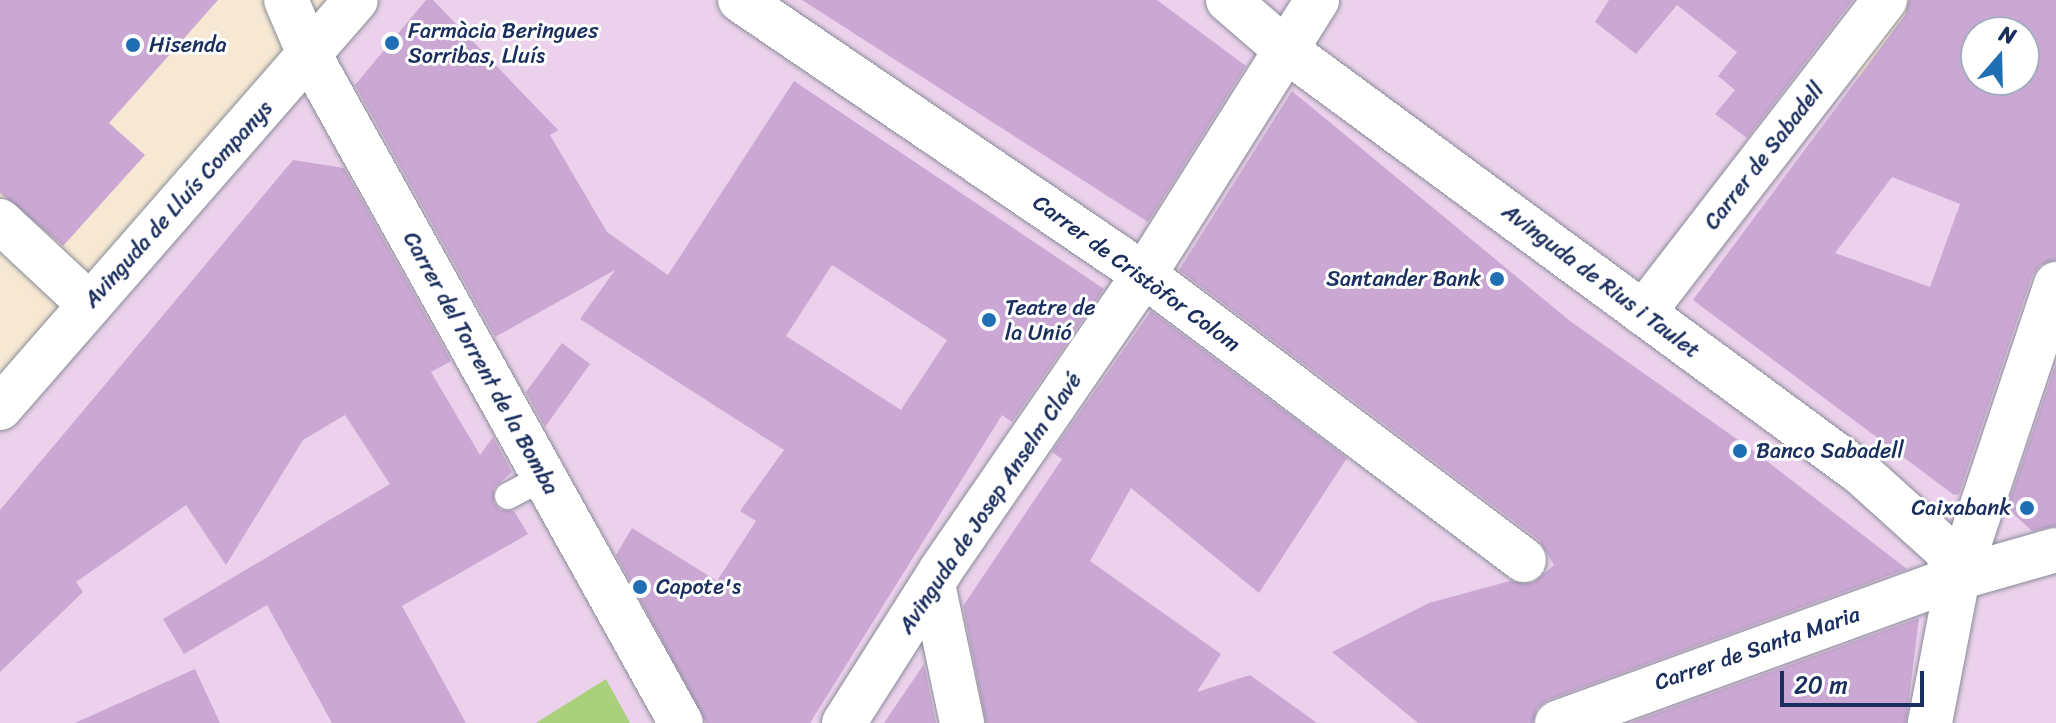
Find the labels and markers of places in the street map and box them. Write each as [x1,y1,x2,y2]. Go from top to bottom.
place label: Farmàcia Beringues Sorribas, Lluís [408,17,598,68]
place label: Hisenda [149,32,227,58]
marker: Farmàcia Beringues Sorribas, Lluís [383,34,401,52]
marker: Hisenda [124,36,142,54]
place label: Santander Bank [1326,266,1481,292]
marker: Santander Bank [1488,270,1506,288]
place label: Teatre de la Unió [1005,294,1095,346]
marker: Teatre de la Unió [980,311,998,329]
place label: Banco Sabadell [1756,438,1903,464]
marker: Banco Sabadell [1731,442,1749,460]
place label: Caixabank [1911,495,2011,521]
marker: Caixabank [2018,499,2036,517]
place label: Capote's [656,574,741,600]
marker: Capote's [631,578,649,596]

